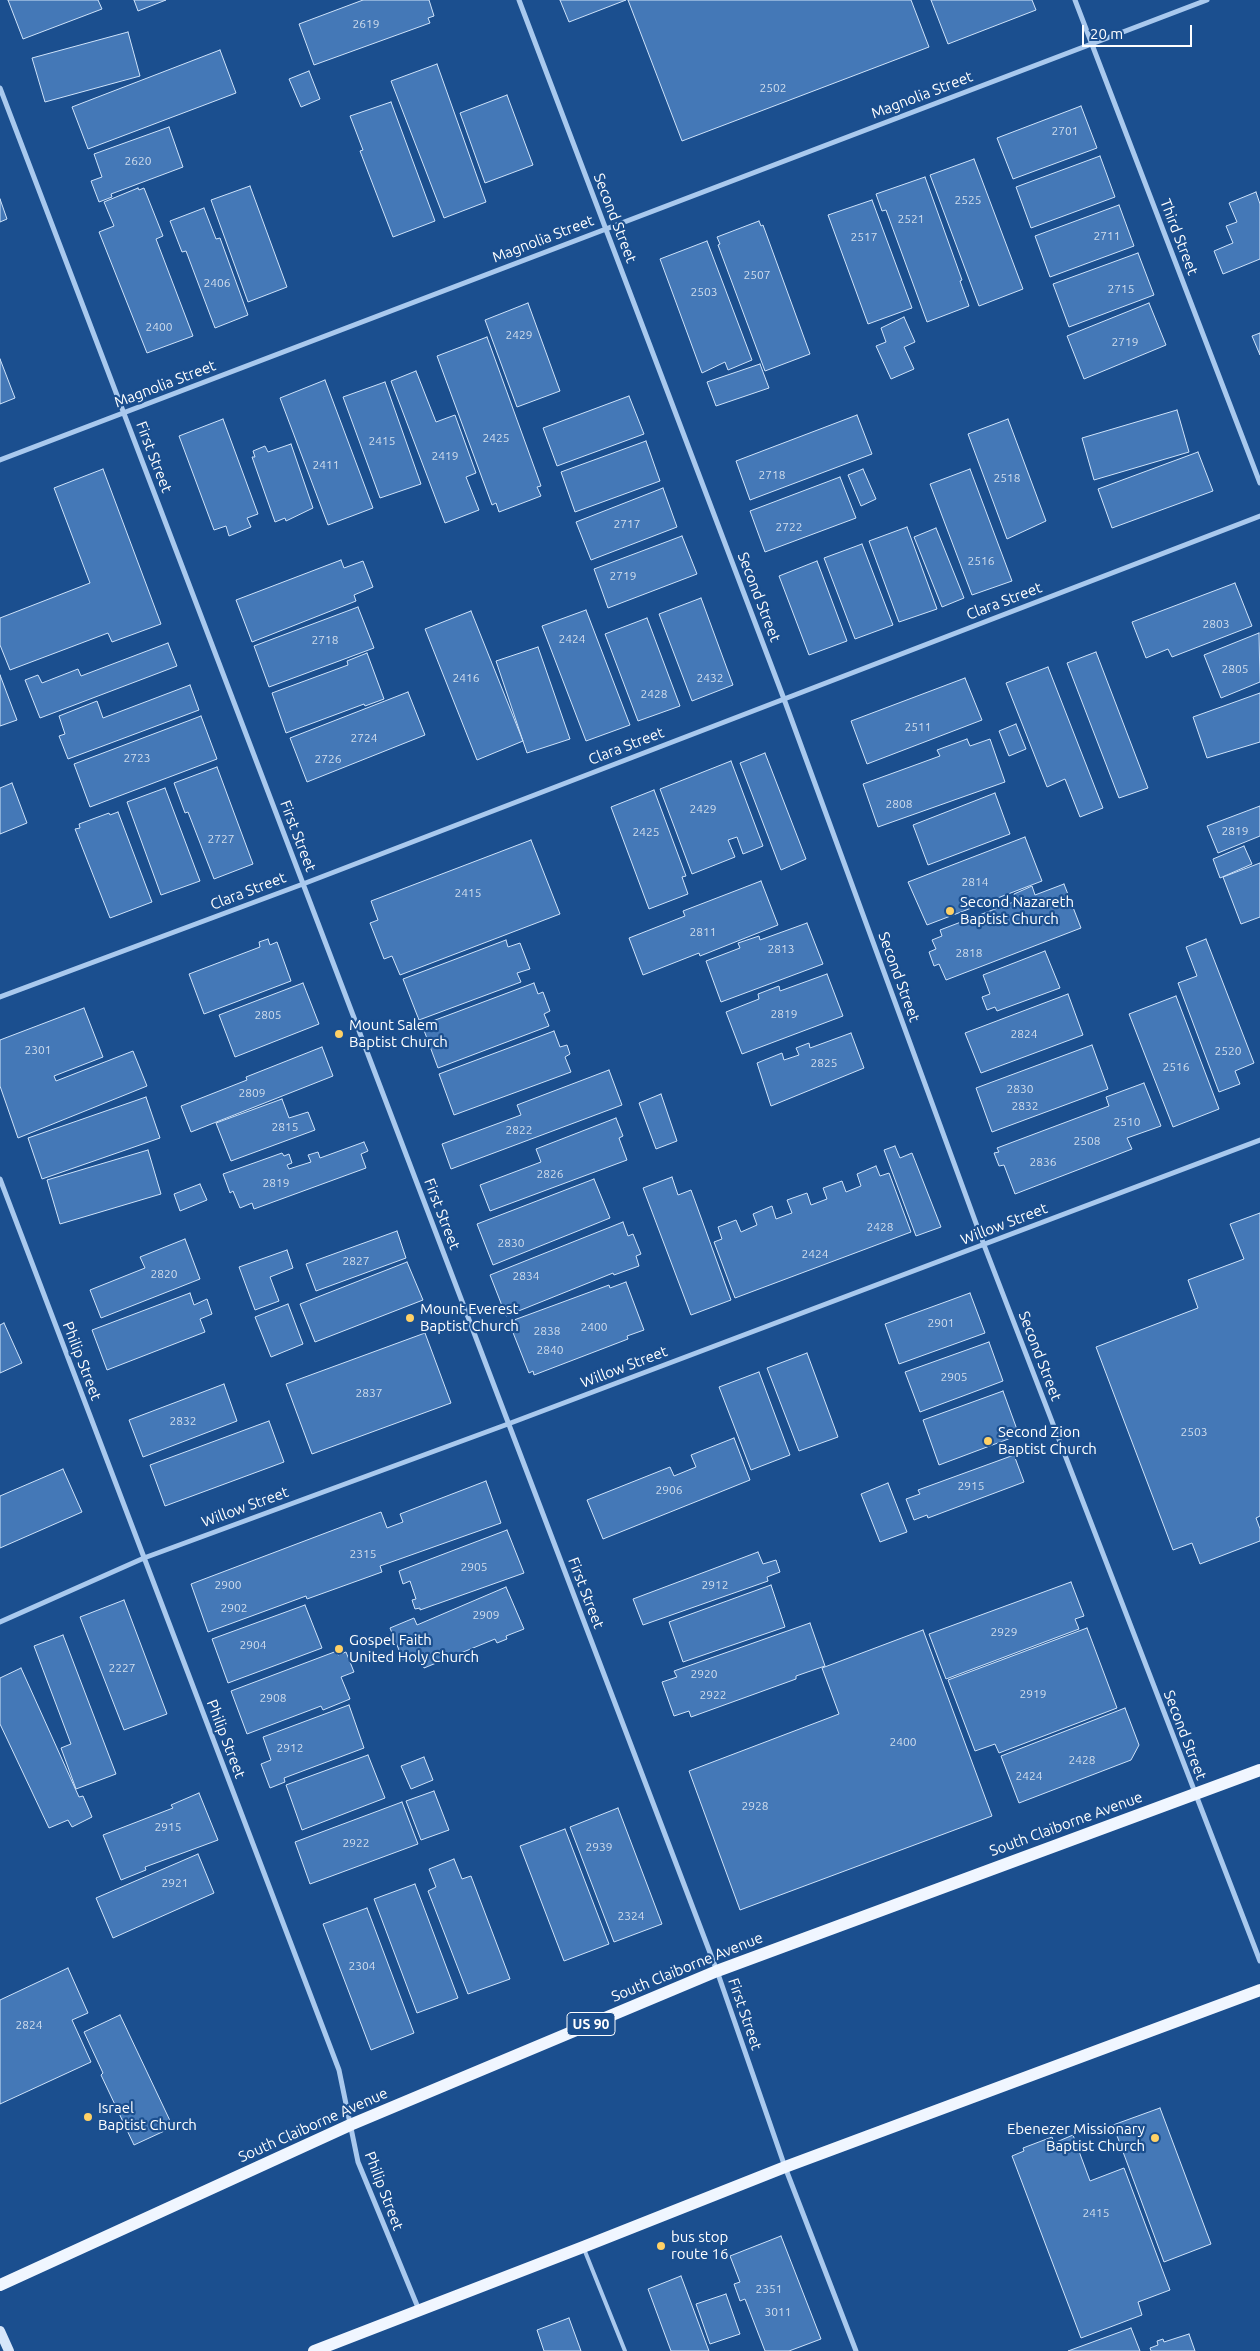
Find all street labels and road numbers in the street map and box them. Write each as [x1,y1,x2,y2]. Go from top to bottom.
street label: Magnolia Street [869,67,975,123]
street label: Second Street [590,171,640,265]
street label: Third Street [1156,196,1202,278]
street label: Magnolia Street [490,211,596,267]
street label: Magnolia Street [112,356,218,412]
street label: First Street [132,419,176,495]
street label: Second Street [734,550,784,644]
street label: Clara Street [964,578,1044,624]
street label: Clara Street [586,723,666,769]
street label: First Street [276,798,320,874]
street label: Clara Street [208,868,288,914]
street label: Second Street [874,930,924,1024]
street label: First Street [420,1176,464,1252]
street label: Willow Street [958,1199,1050,1249]
street label: Second Street [1015,1309,1065,1403]
street label: Philip Street [59,1319,105,1403]
street label: Willow Street [578,1342,670,1392]
street label: Willow Street [199,1483,291,1531]
street label: First Street [564,1555,608,1631]
street label: Second Street [1160,1688,1210,1782]
street label: Philip Street [203,1697,249,1781]
street label: South Claiborne Avenue [987,1788,1145,1860]
street label: South Claiborne Avenue [609,1928,765,2006]
street label: First Street [724,1976,766,2052]
road number: US 90 [567,2012,615,2036]
street label: South Claiborne Avenue [235,2084,391,2166]
street label: Philip Street [361,2149,407,2233]

